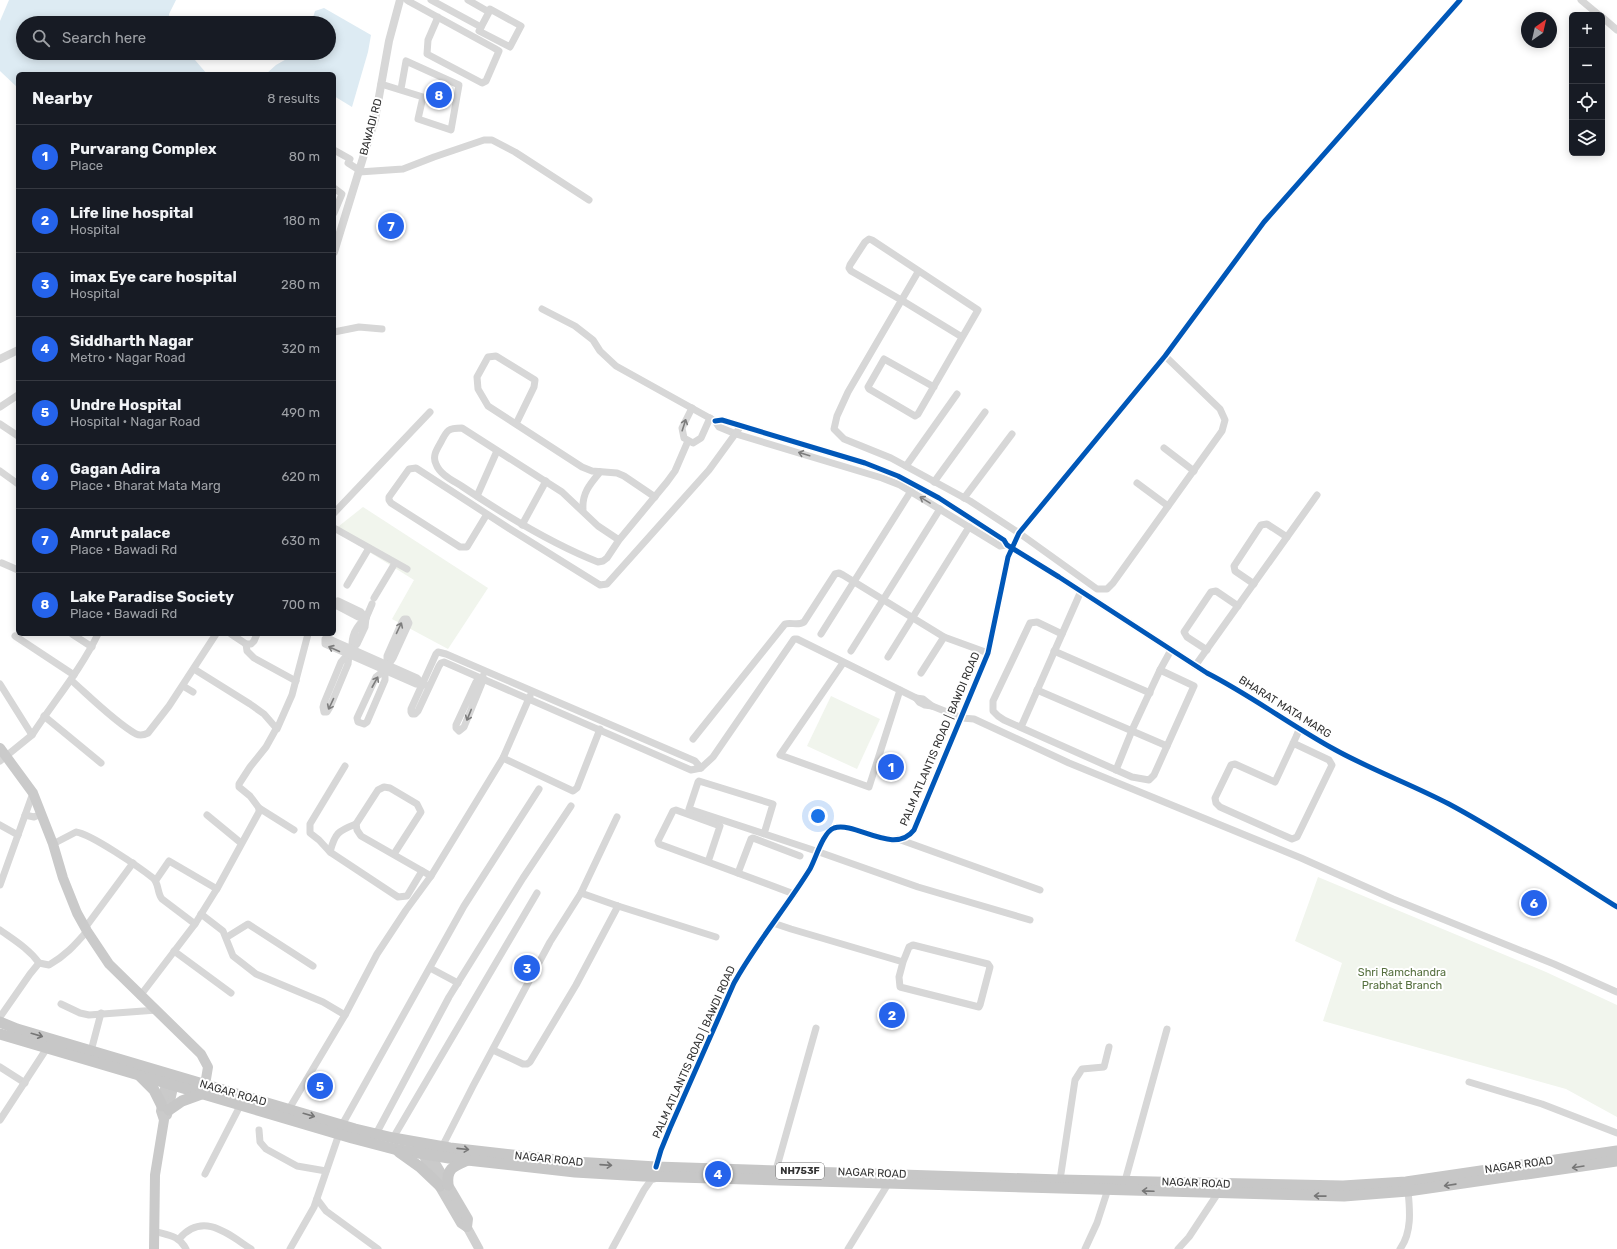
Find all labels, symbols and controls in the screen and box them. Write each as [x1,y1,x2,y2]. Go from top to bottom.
north arrow [1521,12,1557,48]
map controls [1569,12,1605,156]
button: + [1569,12,1605,48]
search box [16,16,336,60]
icon: search [30,27,52,49]
text: Search here [62,29,146,47]
button: − [1569,48,1605,84]
pin: 8 [426,80,452,110]
button: locate [1569,84,1605,120]
text: Nearby [32,88,93,108]
text: 8 results [267,91,320,106]
street label: BAWADI RD [357,97,385,157]
button: layers [1569,120,1605,156]
text: Purvarang Complex [70,140,217,158]
text: 1 [42,149,48,164]
text: 80 m [289,149,320,164]
text: Place [70,158,103,173]
text: Life line hospital [70,204,193,222]
pin: 7 [378,211,404,241]
text: 2 [41,213,49,228]
text: 180 m [283,213,320,228]
text: Hospital [70,222,120,237]
text: imax Eye care hospital [70,268,237,286]
text: 3 [41,277,49,292]
text: 280 m [281,277,320,292]
text: Hospital [70,286,120,301]
text: Siddharth Nagar [70,332,193,350]
text: 4 [41,341,49,356]
text: 320 m [282,341,320,356]
text: Metro · Nagar Road [70,350,185,365]
text: Undre Hospital [70,396,181,414]
text: 5 [41,405,49,420]
text: 490 m [281,405,320,420]
text: Hospital · Nagar Road [70,414,200,429]
one-way arrow [681,419,689,431]
one-way arrow [798,450,811,457]
text: Gagan Adira [70,460,160,478]
text: 6 [41,469,49,484]
text: 620 m [282,469,320,484]
text: Place · Bharat Mata Marg [70,478,221,493]
one-way arrow [919,495,931,503]
text: Amrut palace [70,524,170,542]
text: 7 [41,533,49,548]
text: 630 m [281,533,320,548]
text: Place · Bawadi Rd [70,542,177,557]
text: Lake Paradise Society [70,588,234,606]
text: 8 [41,597,49,612]
text: 700 m [282,597,320,612]
text: Place · Bawadi Rd [70,606,177,621]
one-way arrow [396,623,403,635]
one-way arrow [329,644,341,652]
street label: PALM ATLANTIS ROAD | BAWDI ROAD [896,650,983,828]
street label: BHARAT MATA MARG [1236,673,1334,741]
one-way arrow [371,676,379,688]
one-way arrow [327,698,334,710]
one-way arrow [465,708,473,720]
pin: 1 [878,752,904,782]
your location [808,806,828,826]
pin: 6 [1521,888,1547,918]
pin: 3 [514,953,540,983]
street label: PALM ATLANTIS ROAD | BAWDI ROAD [649,963,738,1140]
park label: Shri Ramchandra Prabhat Branch [1358,966,1446,992]
pin: 2 [879,1000,905,1030]
one-way arrow [30,1032,43,1039]
pin: 5 [307,1071,333,1101]
street label: NAGAR ROAD [198,1077,268,1109]
one-way arrow [303,1112,316,1119]
one-way arrow [456,1146,469,1153]
street label: NAGAR ROAD [514,1149,584,1169]
street label: NAGAR ROAD [1484,1154,1554,1176]
pin: 4 [705,1159,731,1189]
one-way arrow [599,1161,612,1168]
road number: NH753F [776,1163,824,1179]
one-way arrow [1572,1163,1585,1171]
street label: NAGAR ROAD [837,1165,907,1181]
street label: NAGAR ROAD [1161,1175,1231,1191]
one-way arrow [1444,1181,1457,1189]
one-way arrow [1142,1187,1155,1194]
one-way arrow [1314,1192,1327,1200]

